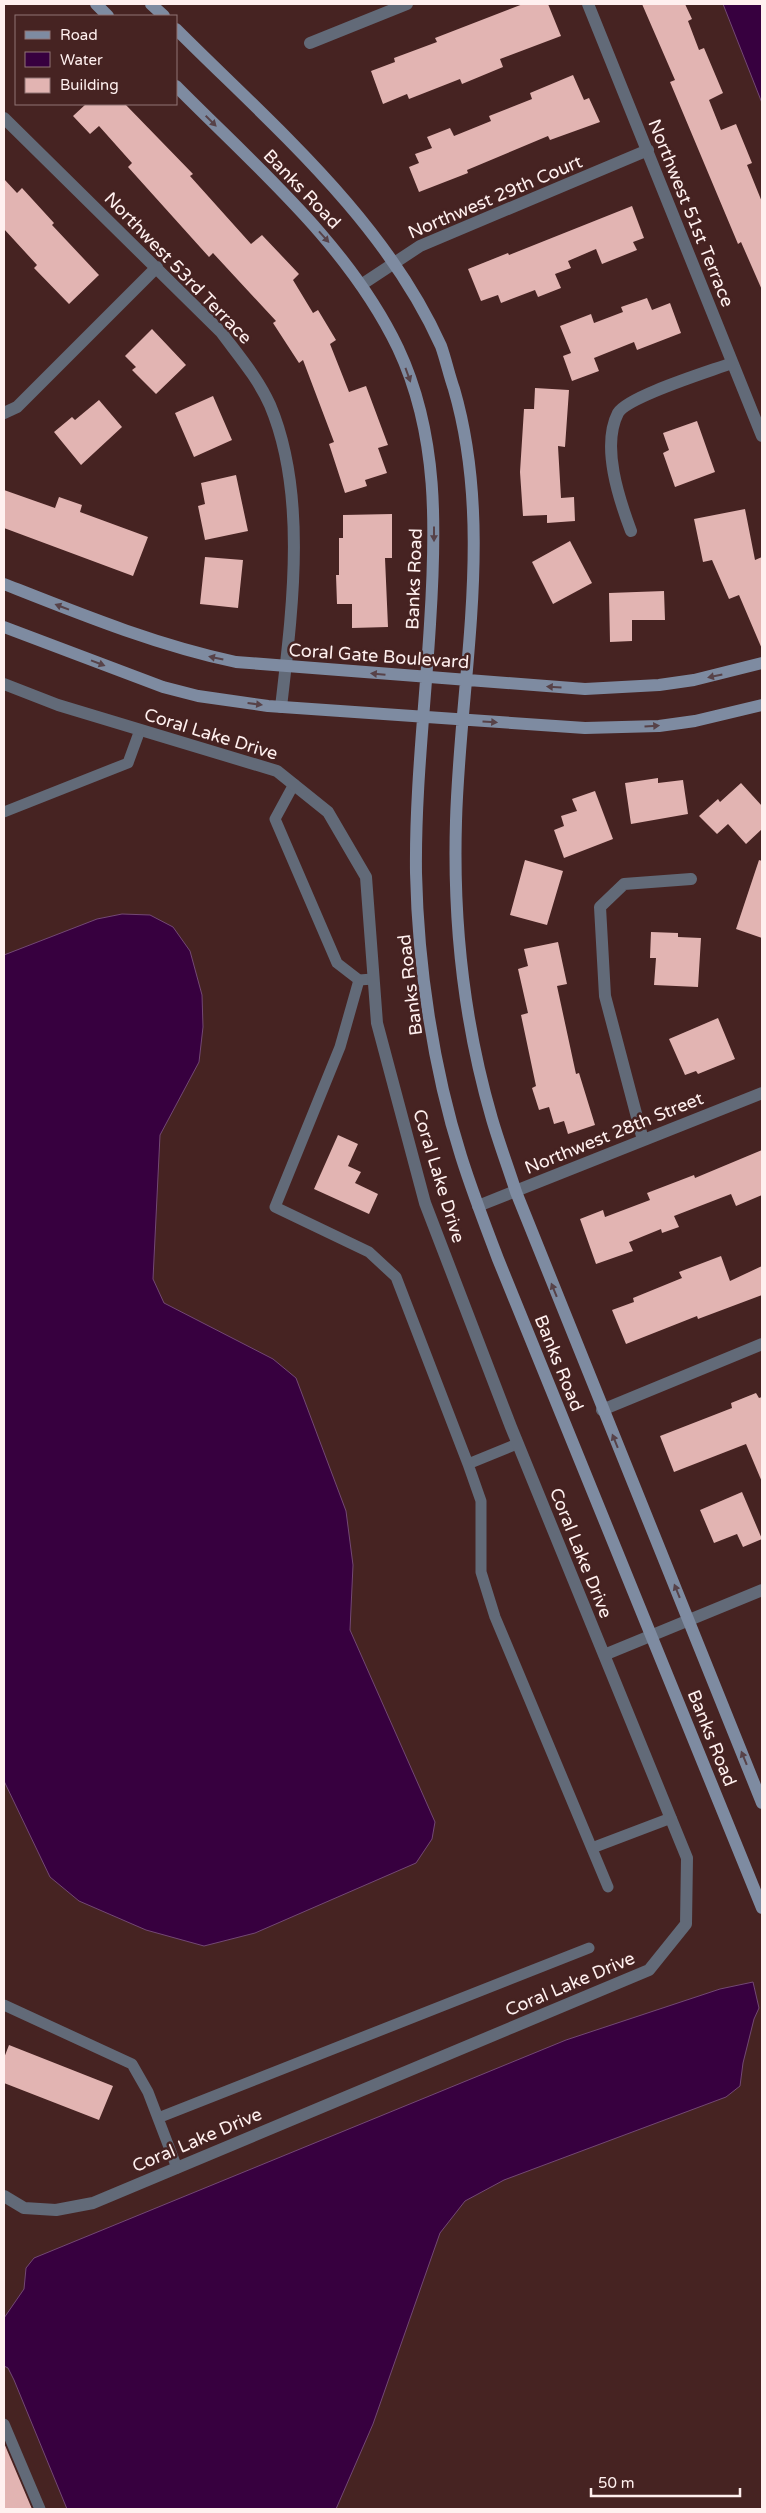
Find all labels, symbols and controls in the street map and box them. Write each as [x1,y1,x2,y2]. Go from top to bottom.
legend [15,15,178,105]
text: Road [60,26,98,44]
text: Water [60,51,103,69]
text: Building [60,76,119,94]
one-way arrow [204,114,216,126]
street label: Northwest 51st Terrace [643,116,739,310]
street label: Banks Road [259,145,345,233]
street label: Northwest 29th Court [405,150,586,244]
street label: Northwest 53rd Terrace [100,187,256,349]
one-way arrow [318,231,330,243]
one-way arrow [404,368,412,383]
one-way arrow [430,526,438,542]
street label: Banks Road [401,528,427,630]
one-way arrow [54,603,69,611]
street label: Coral Gate Boulevard [288,639,470,673]
one-way arrow [208,653,224,661]
one-way arrow [91,659,106,667]
one-way arrow [370,670,386,678]
one-way arrow [707,672,723,680]
one-way arrow [545,683,561,691]
one-way arrow [247,700,263,708]
street label: Coral Lake Drive [141,703,281,765]
one-way arrow [482,719,498,727]
one-way arrow [644,722,660,730]
street label: Banks Road [393,933,427,1037]
street label: Northwest 28th Street [521,1087,707,1179]
street label: Coral Lake Drive [408,1106,470,1246]
one-way arrow [550,1282,558,1297]
street label: Banks Road [530,1312,588,1414]
one-way arrow [611,1433,619,1448]
street label: Coral Lake Drive [545,1485,617,1621]
one-way arrow [672,1584,680,1598]
street label: Banks Road [683,1687,741,1789]
one-way arrow [740,1750,748,1765]
street label: Coral Lake Drive [502,1947,638,2021]
street label: Coral Lake Drive [129,2103,265,2177]
scale bar [591,2466,740,2498]
text: 50 m [598,2474,635,2492]

